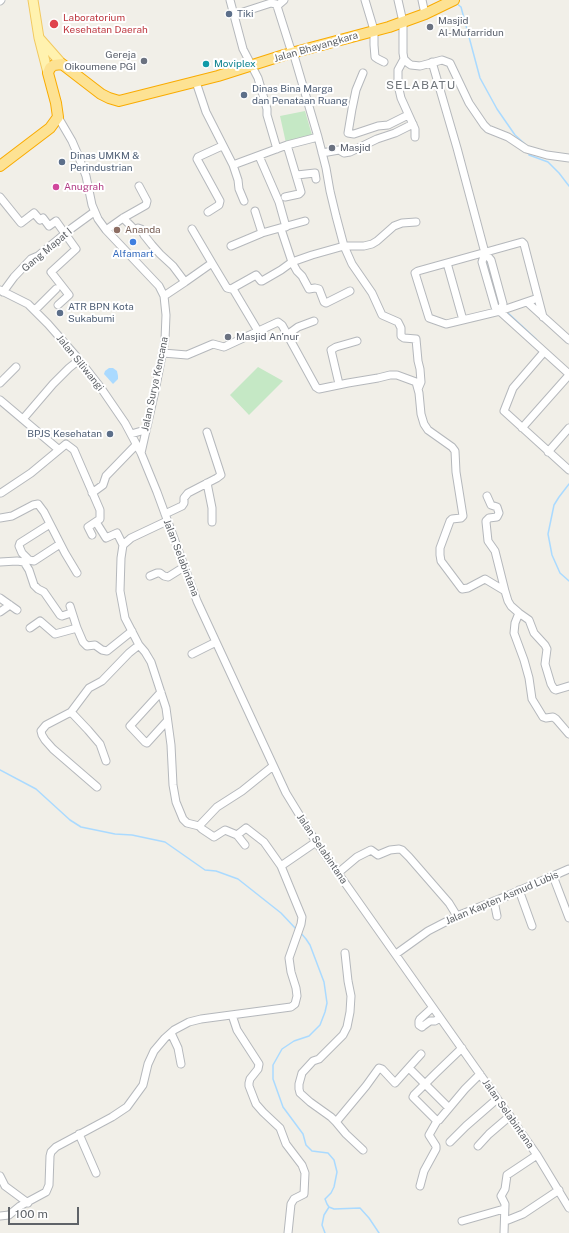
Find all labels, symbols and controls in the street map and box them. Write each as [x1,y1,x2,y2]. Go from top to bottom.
place label: Tiki [237,8,254,20]
marker: Tiki [224,9,234,19]
place label: Laboratorium Kesehatan Daerah [63,12,148,36]
place label: Masjid Al-Mufarridun [438,15,504,38]
marker: Laboratorium Kesehatan Daerah [48,18,60,30]
marker: Masjid Al-Mufarridun [425,22,435,32]
street label: Jalan Bhayangkara [273,29,359,65]
place label: Gereja Oikoumene PGI [65,49,136,72]
marker: Gereja Oikoumene PGI [139,56,149,66]
place label: Moviplex [214,58,256,70]
marker: Moviplex [201,59,211,69]
district label: SELABATU [386,78,456,92]
place label: Dinas Bina Marga dan Penataan Ruang [252,83,348,106]
marker: Dinas Bina Marga dan Penataan Ruang [239,90,249,100]
place label: Masjid [340,142,370,154]
marker: Masjid [327,143,337,153]
place label: Dinas UMKM & Perindustrian [70,150,139,174]
marker: Dinas UMKM & Perindustrian [57,157,67,167]
place label: Anugrah [64,181,104,193]
marker: Anugrah [51,182,61,192]
place label: Ananda [125,224,161,236]
street label: Gang Mapat I [19,225,75,275]
marker: Ananda [112,225,122,235]
marker: Alfamart [128,237,138,247]
place label: Alfamart [112,248,154,260]
place label: ATR BPN Kota Sukabumi [68,301,134,324]
marker: ATR BPN Kota Sukabumi [55,308,65,318]
place label: Masjid An’nur [236,331,299,343]
marker: Masjid An’nur [223,332,233,342]
street label: Jalan Siliwangi [54,333,106,393]
street label: Jalan Surya Kencana [139,336,171,432]
place label: BPJS Kesehatan [27,428,102,440]
marker: BPJS Kesehatan [105,429,115,439]
street label: Jalan Selabintana [161,518,201,598]
street label: Jalan Selabintana [294,812,350,886]
street label: Jalan Kapten Asmud Lubis [444,869,560,927]
street label: Jalan Selabintana [480,1077,536,1151]
scale bar [10,1199,81,1225]
text: 100 m [15,1207,48,1221]

